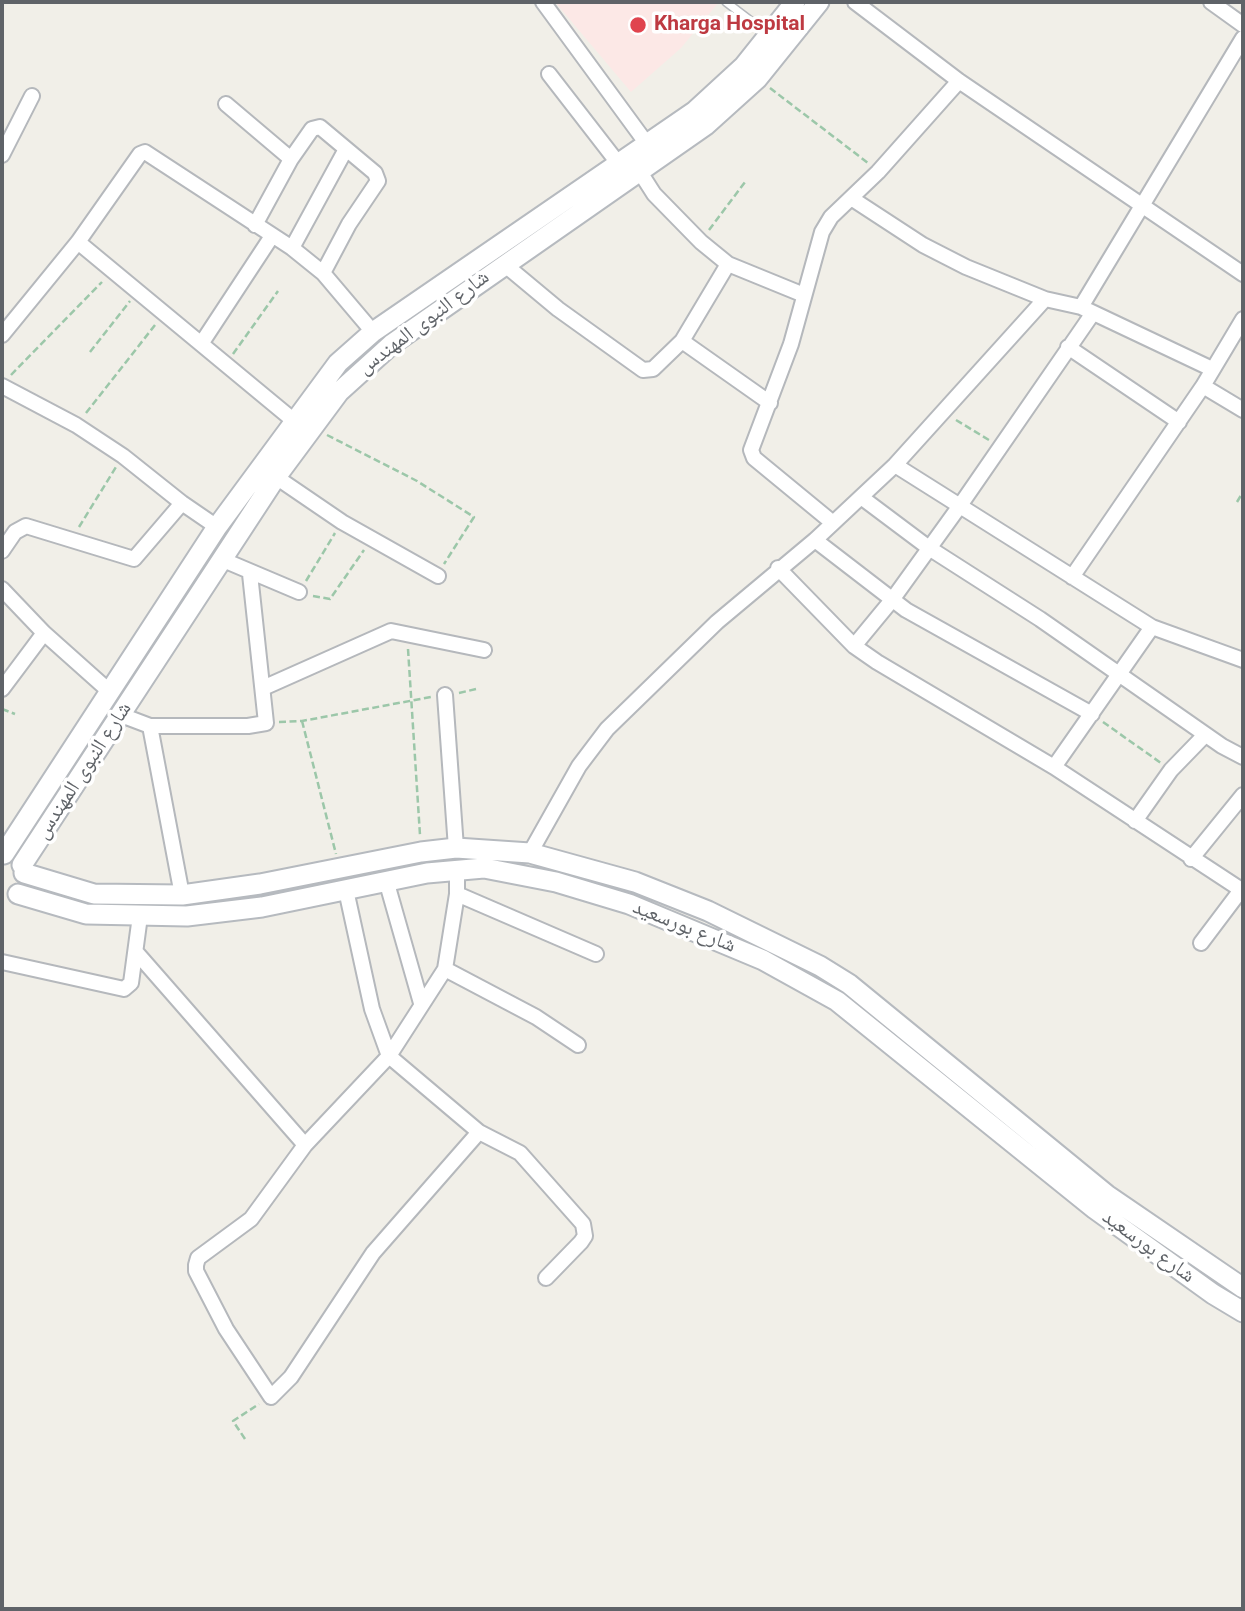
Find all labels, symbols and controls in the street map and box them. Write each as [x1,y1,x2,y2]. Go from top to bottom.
place label: Kharga Hospital [654,12,805,38]
marker: Kharga Hospital [628,15,648,35]
street label: شارع النبوى المهندس [353,265,495,381]
street label: شارع النبوى المهندس [30,698,138,844]
street label: شارع بورسعيد [629,895,739,959]
street label: شارع بورسعيد [1097,1205,1199,1289]

